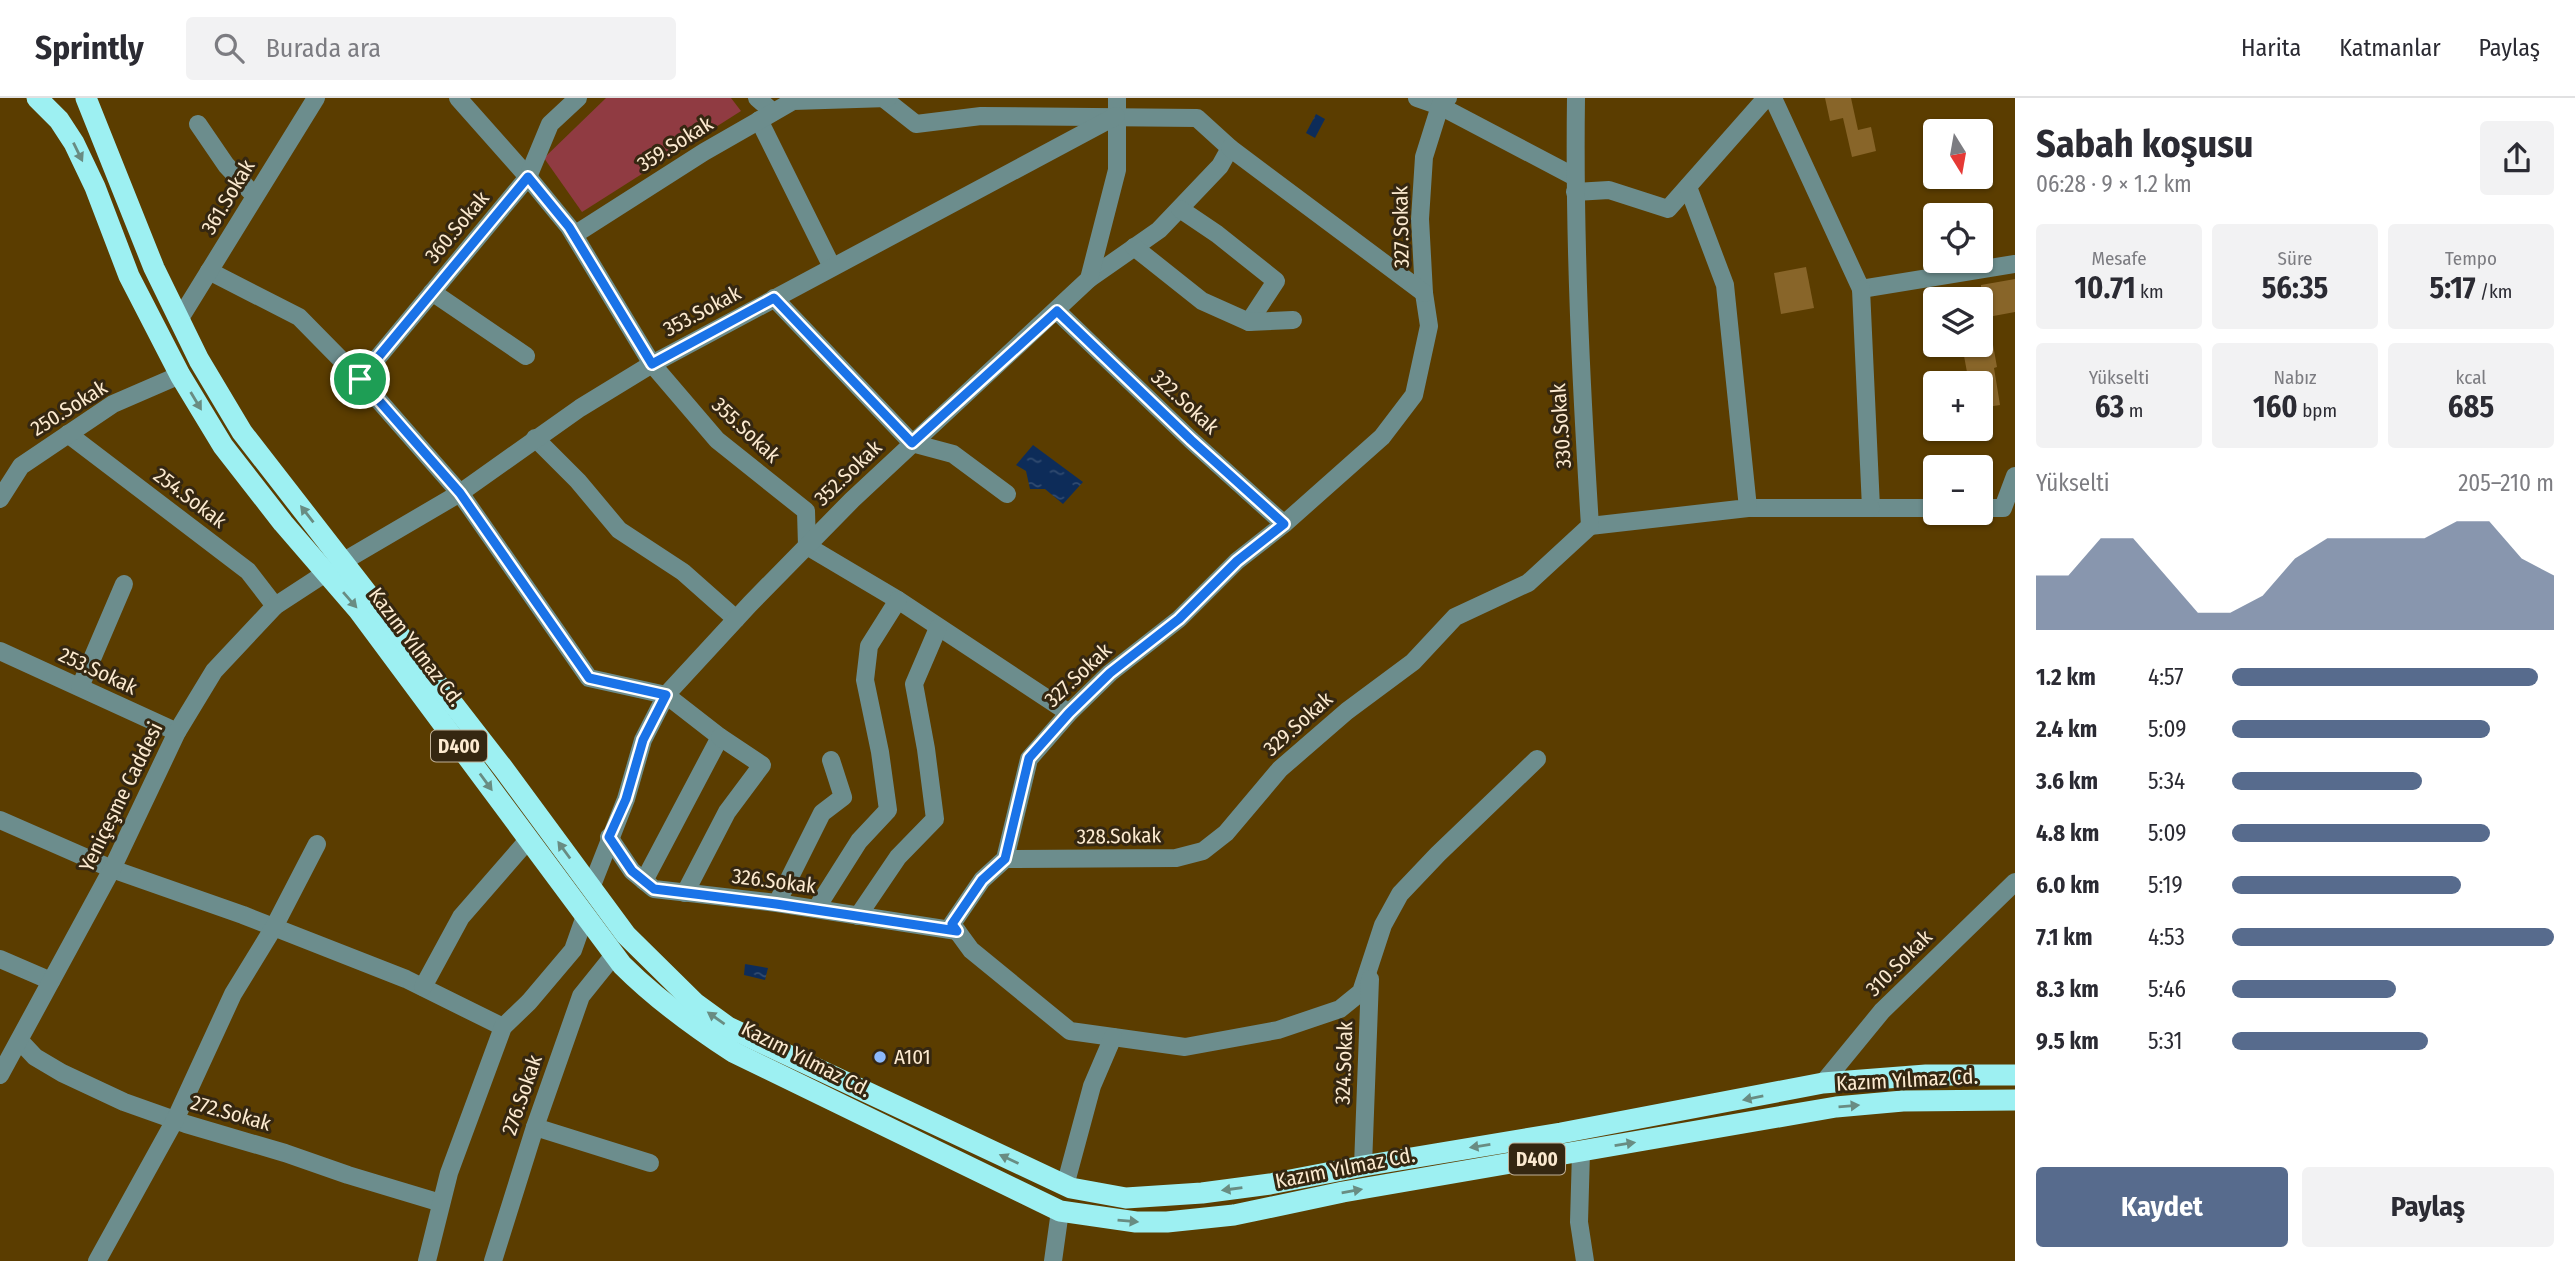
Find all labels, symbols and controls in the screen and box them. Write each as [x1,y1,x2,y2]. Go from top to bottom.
search box [186,17,676,80]
text: Sprintly [35,28,144,68]
icon: search [210,29,248,67]
text: Burada ara [266,33,381,64]
text: Harita [2241,34,2301,62]
text: Katmanlar [2339,34,2441,62]
text: Paylaş [2479,34,2540,62]
street label: 359.Sokak [632,110,718,177]
north arrow [1923,119,1993,189]
map controls [1923,119,1993,525]
text: Sabah koşusu [2036,121,2254,167]
button: share [2480,121,2554,195]
one-way arrow [73,142,84,162]
street label: 361.Sokak [196,155,261,239]
text: 06:28 · 9 × 1.2 km [2036,170,2192,198]
street label: 360.Sokak [419,185,495,268]
street label: 327.Sokak [1387,185,1415,268]
button: locate [1923,203,1993,273]
text: Mesafe [2091,247,2147,270]
text: Süre [2278,247,2312,270]
text: Tempo [2445,247,2497,270]
text: 10.71 [2074,270,2136,306]
text: 56:35 [2262,270,2328,306]
text: 5:17 [2430,270,2476,306]
street label: 353.Sokak [659,280,745,342]
text: km [2136,280,2164,303]
text: /km [2476,280,2512,303]
button: layers [1923,287,1993,357]
pin [330,349,390,409]
icon: arrive [341,360,379,398]
street label: 322.Sokak [1146,364,1224,440]
text: Yükselti [2089,366,2149,389]
text: Nabız [2273,366,2317,389]
text: kcal [2456,366,2486,389]
button: + [1923,371,1993,441]
street label: 250.Sokak [26,374,112,442]
street label: 330.Sokak [1545,382,1577,469]
text: 63 [2095,389,2124,425]
text: 160 [2253,389,2298,425]
text: 685 [2448,389,2494,425]
one-way arrow [190,392,202,411]
street label: 355.Sokak [706,392,786,468]
text: m [2124,399,2143,422]
text: bpm [2298,399,2337,422]
street label: 352.Sokak [809,434,887,511]
button: − [1923,455,1993,525]
street label: 254.Sokak [148,462,232,534]
text: Yükselti [2036,469,2110,497]
text: 205–210 m [2458,469,2554,497]
one-way arrow [300,505,314,523]
street label: Kazım Yılmaz Cd. [363,583,469,711]
one-way arrow [342,592,357,609]
street label: 327.Sokak [1039,637,1117,713]
street label: 253.Sokak [55,642,142,701]
text: 1.2 km [2036,663,2096,691]
text: 4:57 [2148,663,2184,691]
street label: 329.Sokak [1258,686,1338,762]
text: 2.4 km [2036,715,2097,743]
text: 5:09 [2148,715,2186,743]
street label: Yeniçeşme Caddesi [74,718,168,876]
road number: D400 [431,730,487,762]
text: 3.6 km [2036,767,2098,795]
text: 5:34 [2148,767,2185,795]
one-way arrow [479,773,493,792]
text: 4.8 km [2036,819,2099,847]
text: 5:09 [2148,819,2186,847]
street label: 328.Sokak [1077,822,1162,850]
one-way arrow [557,841,571,860]
street label: 326.Sokak [731,863,818,899]
text: 6.0 km [2036,871,2100,899]
text: 5:19 [2148,871,2183,899]
text: 7.1 km [2036,923,2093,951]
text: 4:53 [2148,923,2185,951]
street label: 310.Sokak [1860,924,1938,1002]
text: 8.3 km [2036,975,2099,1003]
text: 5:46 [2148,975,2186,1003]
one-way arrow [707,1011,725,1025]
street label: Kazım Yılmaz Cd. [737,1015,875,1103]
street label: 324.Sokak [1330,1020,1358,1105]
text: 9.5 km [2036,1027,2099,1055]
text: 5:31 [2148,1027,2182,1055]
place label: A101 [894,1044,931,1070]
marker: A101 [872,1049,888,1065]
street label: 276.Sokak [496,1051,548,1138]
street label: Kazım Yılmaz Cd. [1836,1063,1978,1097]
street label: 272.Sokak [188,1089,274,1137]
one-way arrow [1742,1093,1764,1104]
one-way arrow [1838,1100,1860,1111]
one-way arrow [1614,1138,1636,1149]
one-way arrow [1469,1141,1491,1152]
street label: Kazım Yılmaz Cd. [1273,1142,1417,1194]
road number: D400 [1509,1144,1565,1175]
one-way arrow [999,1154,1019,1165]
button: Kaydet [2036,1167,2288,1247]
button: Paylaş [2302,1167,2554,1247]
one-way arrow [1221,1184,1243,1195]
one-way arrow [1341,1185,1363,1196]
one-way arrow [1117,1216,1139,1227]

